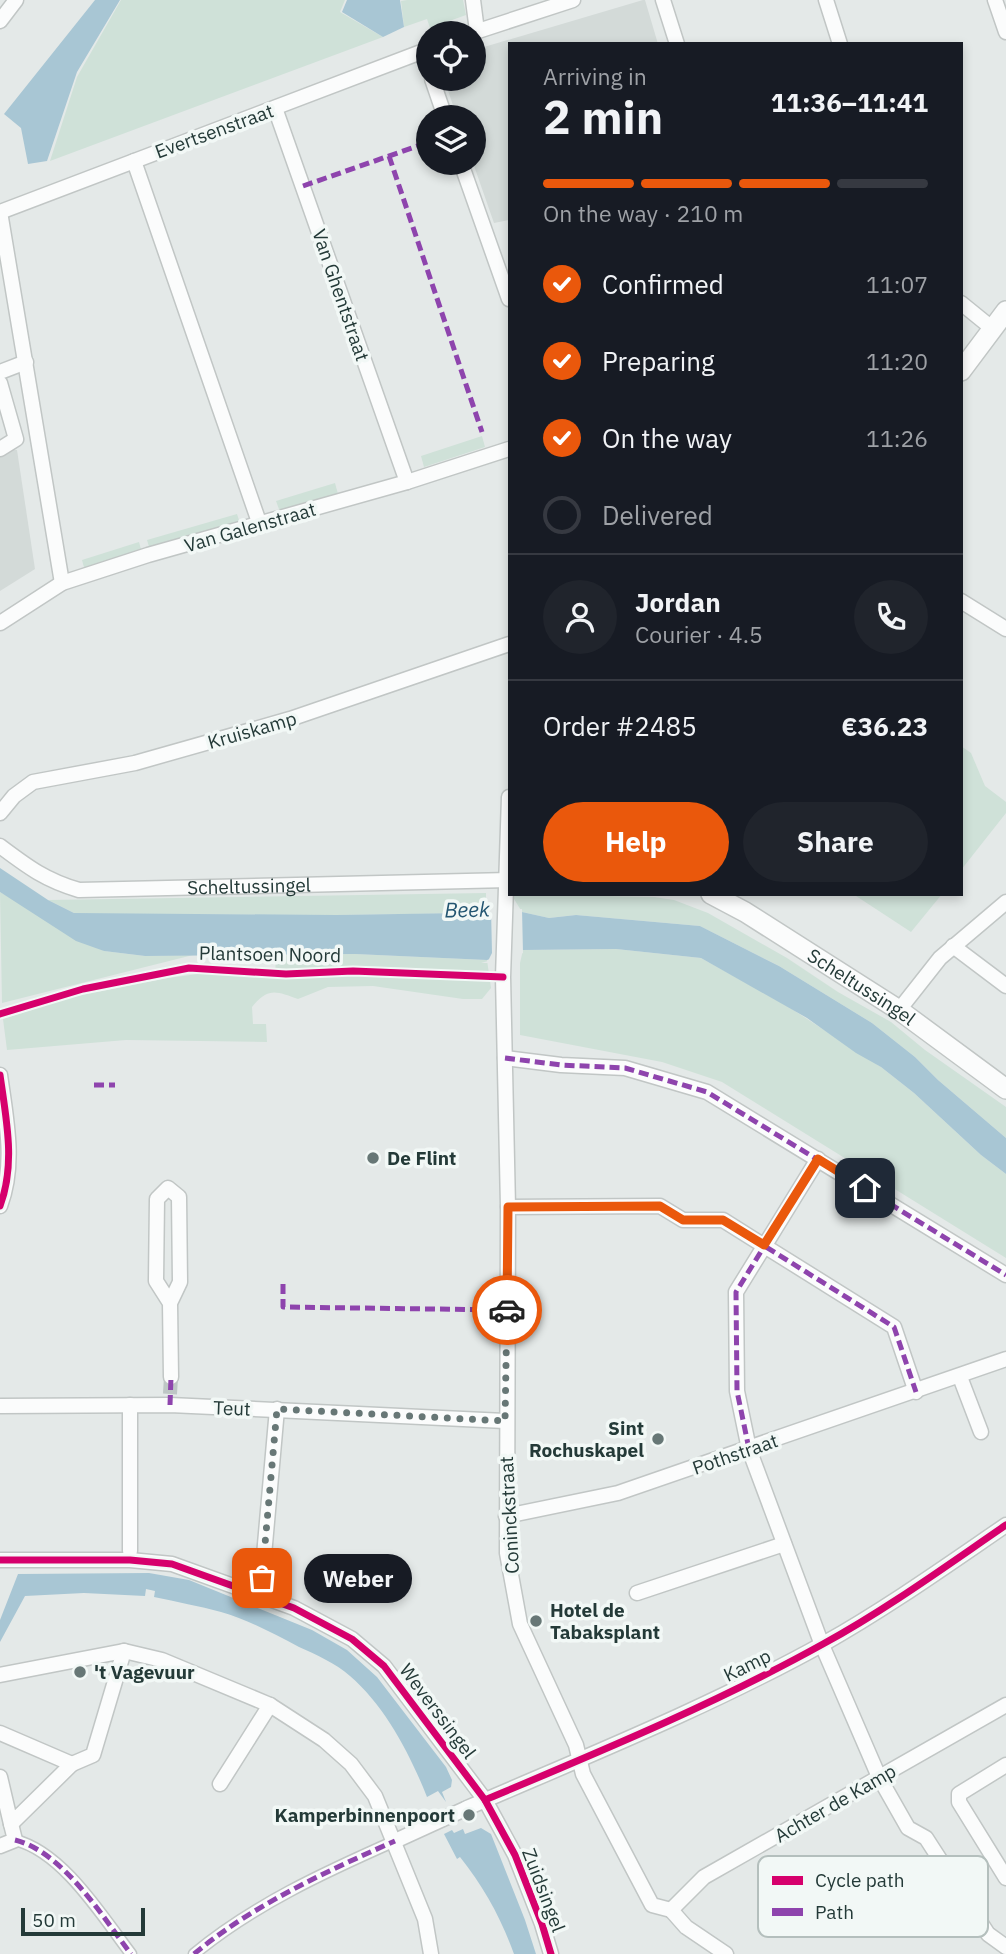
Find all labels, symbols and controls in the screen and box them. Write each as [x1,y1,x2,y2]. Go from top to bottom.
map controls [416,21,486,175]
button: locate [416,21,486,91]
text: Arriving in [543,61,647,91]
text: 11:36–11:41 [771,85,928,119]
text: 2 min [543,87,663,147]
street label: Evertsenstraat [151,98,277,164]
button: layers [416,105,486,175]
text: On the way · 210 m [543,198,743,228]
street label: Van Ghentstraat [307,226,375,364]
icon: check [543,265,581,303]
text: Confirmed [602,267,724,301]
text: 11:07 [866,269,928,299]
icon: check [543,342,581,380]
text: Preparing [602,344,715,378]
text: 11:20 [866,346,928,376]
icon: check [543,419,581,457]
text: On the way [602,421,732,455]
text: 11:26 [866,423,928,453]
street label: Van Galenstraat [181,497,319,557]
text: Delivered [602,498,713,532]
button: person [543,580,617,654]
button: phone [854,580,928,654]
text: Jordan [635,585,721,619]
text: Courier · 4.5 [635,619,763,649]
street label: Kruiskamp [205,706,299,754]
text: Order #2485 [543,709,697,743]
text: €36.23 [841,709,928,743]
button: Help [543,802,729,882]
button: Share [743,802,928,882]
street label: Scheltussingel [187,873,311,899]
water label: Beek [444,895,491,923]
street label: Plantsoen Noord [199,941,341,967]
street label: Scheltussingel [803,943,921,1030]
place label: De Flint [387,1146,456,1170]
marker: De Flint [365,1150,381,1166]
pin [835,1158,895,1218]
icon: home [846,1169,884,1207]
courier [472,1275,542,1345]
icon: car [488,1291,526,1329]
street label: Teut [213,1395,251,1421]
place label: Sint Rochuskapel [529,1416,644,1462]
street label: Pothstraat [689,1428,781,1480]
marker: Sint Rochuskapel [650,1431,666,1447]
street label: Coninckstraat [494,1456,524,1574]
pin [232,1548,292,1608]
callout: Weber [304,1554,412,1602]
icon: bag [243,1559,281,1597]
text: Weber [323,1563,393,1593]
place label: Hotel de Tabaksplant [550,1598,660,1644]
marker: Hotel de Tabaksplant [528,1613,544,1629]
street label: Kamp [719,1643,775,1687]
street label: Weverssingel [394,1659,482,1763]
place label: 't Vagevuur [94,1660,195,1684]
marker: 't Vagevuur [72,1664,88,1680]
street label: Achter de Kamp [770,1758,900,1848]
place label: Kamperbinnenpoort [275,1803,455,1827]
marker: Kamperbinnenpoort [461,1807,477,1823]
street label: Zuidsingel [517,1845,571,1935]
legend [758,1856,988,1937]
text: Cycle path [815,1868,904,1892]
text: Path [815,1900,854,1924]
scale bar [21,1905,145,1937]
text: 50 m [32,1908,76,1932]

